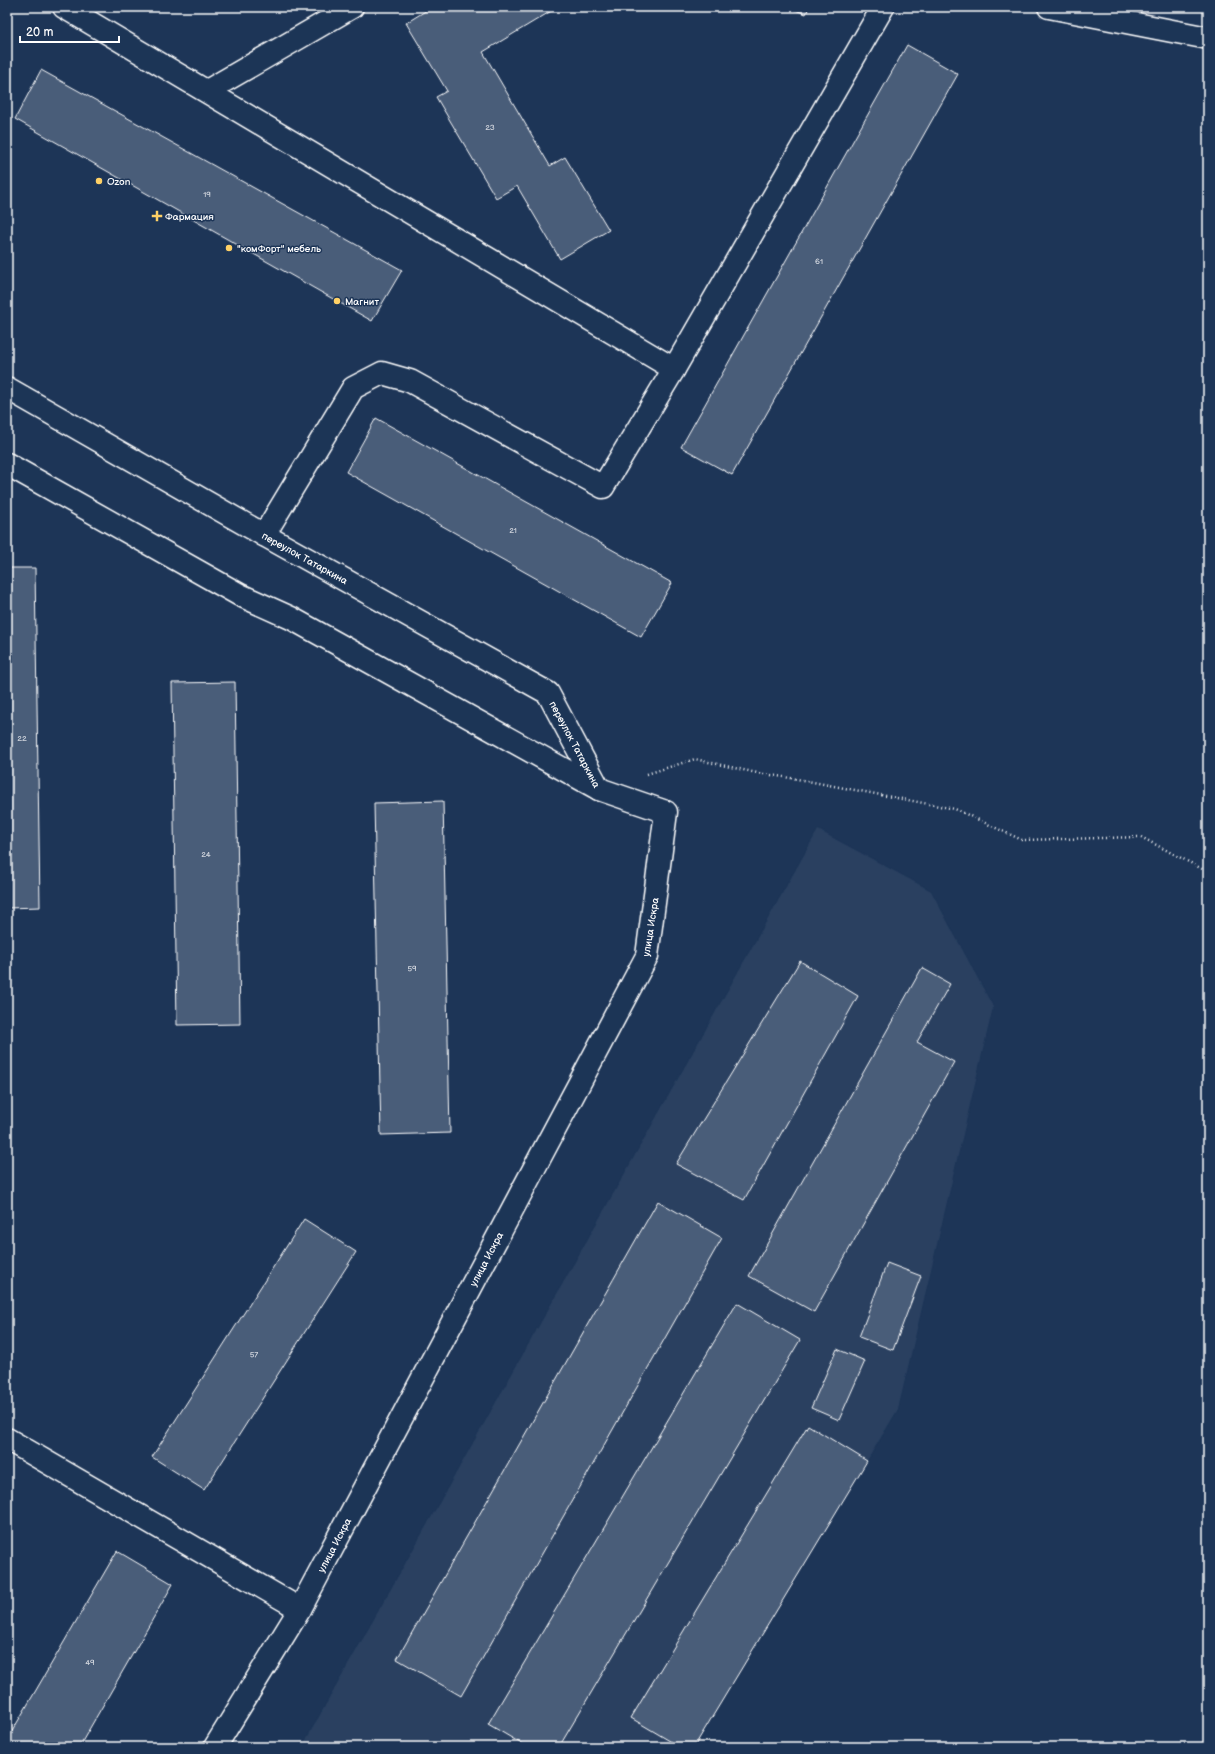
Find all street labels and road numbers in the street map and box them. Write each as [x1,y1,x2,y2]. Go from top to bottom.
street label: переулок Татаркина [259,530,350,587]
street label: переулок Татаркина [546,699,602,790]
street label: улица Искра [640,897,662,958]
street label: улица Искра [468,1230,506,1289]
street label: улица Искра [316,1516,354,1575]

